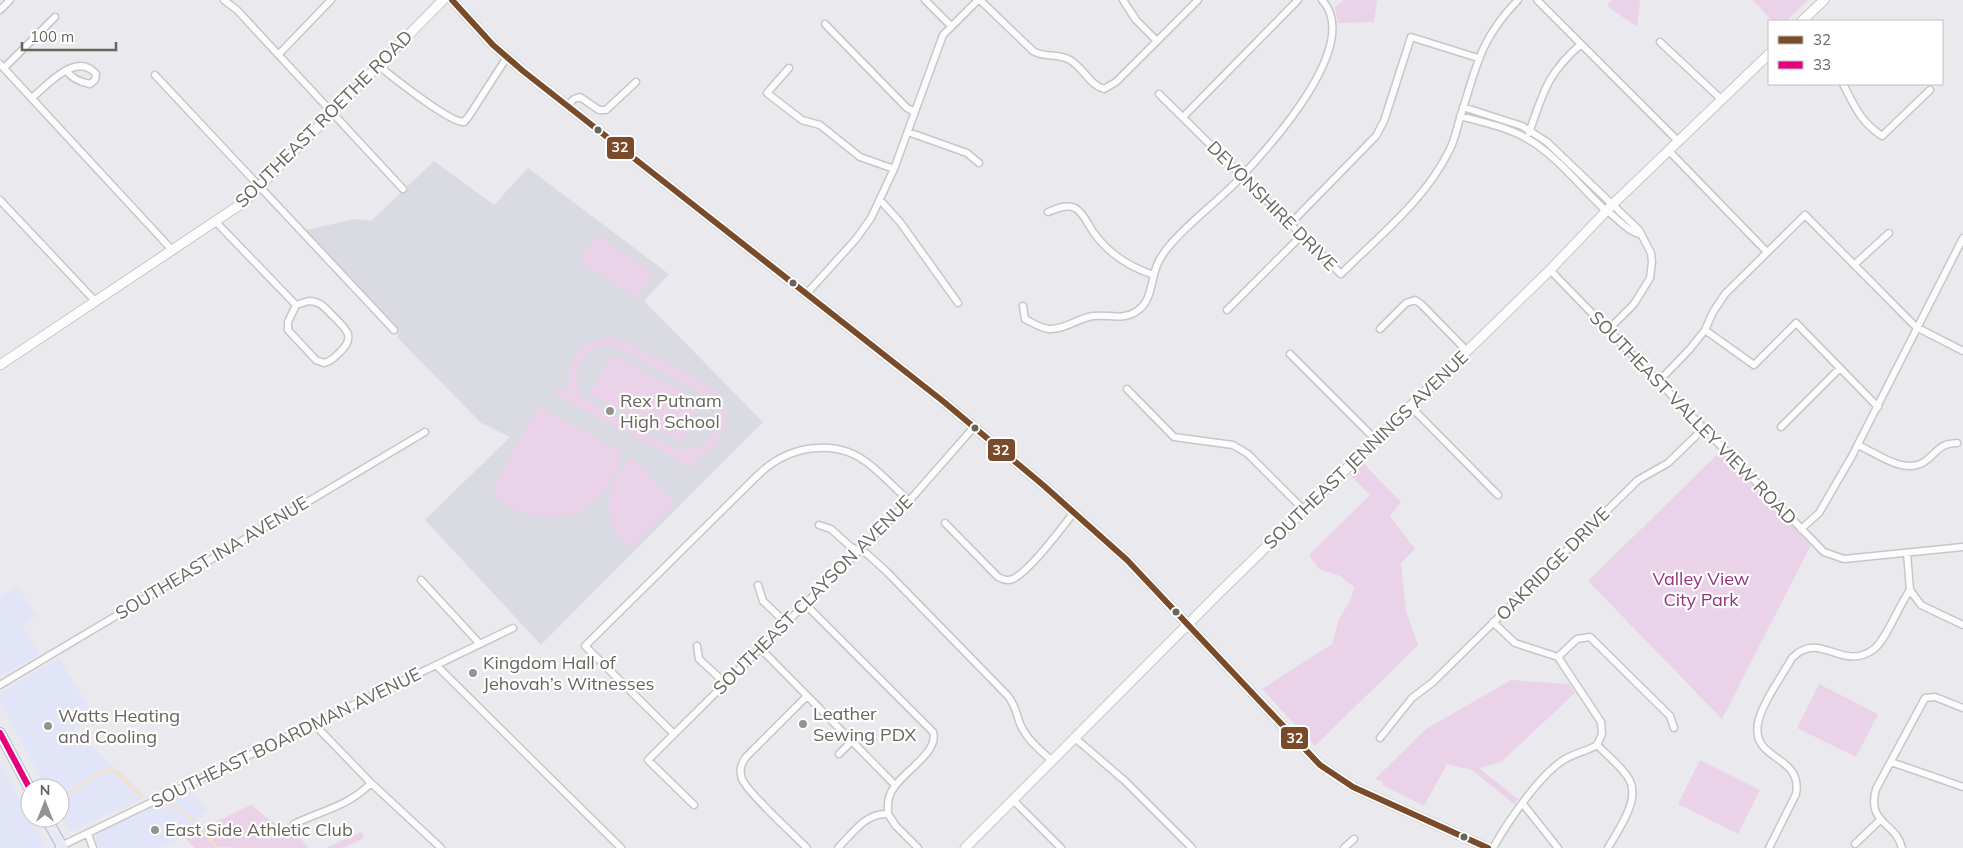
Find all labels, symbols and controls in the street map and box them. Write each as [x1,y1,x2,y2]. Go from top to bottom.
scale bar [22,20,116,52]
legend [1768,20,1943,85]
street label: SOUTHEAST ROETHE ROAD [230,25,417,212]
text: 100 m [30,27,74,46]
text: 32 [1813,30,1831,49]
text: 33 [1813,55,1831,74]
unlabelled marker [593,125,603,135]
line badge: 32 [606,136,635,160]
street label: DEVONSHIRE DRIVE [1202,136,1342,276]
text: 32 [612,138,628,156]
unlabelled marker [788,278,798,288]
street label: SOUTHEAST VALLEY VIEW ROAD [1585,306,1802,529]
street label: SOUTHEAST JENNINGS AVENUE [1258,345,1473,554]
place label: Rex Putnam High School [620,389,722,433]
marker: Rex Putnam High School [604,405,616,417]
unlabelled marker [970,423,980,433]
line badge: 32 [987,438,1016,462]
text: 32 [993,441,1009,459]
street label: SOUTHEAST CLAYSON AVENUE [708,490,917,699]
street label: SOUTHEAST INA AVENUE [111,491,313,624]
street label: OAKRIDGE DRIVE [1491,502,1614,625]
park label: Valley View City Park [1653,567,1750,611]
unlabelled marker [1171,607,1181,617]
place label: Kingdom Hall of Jehovah’s Witnesses [483,651,655,695]
street label: SOUTHEAST BOARDMAN AVENUE [147,662,424,813]
marker: Kingdom Hall of Jehovah’s Witnesses [467,667,479,679]
place label: Leather Sewing PDX [813,702,917,746]
place label: Watts Heating and Cooling [58,704,180,748]
marker: Leather Sewing PDX [797,718,809,730]
marker: Watts Heating and Cooling [42,720,54,732]
line badge: 32 [1280,726,1309,750]
text: 32 [1287,729,1303,747]
north arrow [20,778,70,828]
text: N [40,781,50,799]
place label: East Side Athletic Club [165,818,353,841]
marker: East Side Athletic Club [149,824,161,836]
unlabelled marker [1459,832,1469,842]

